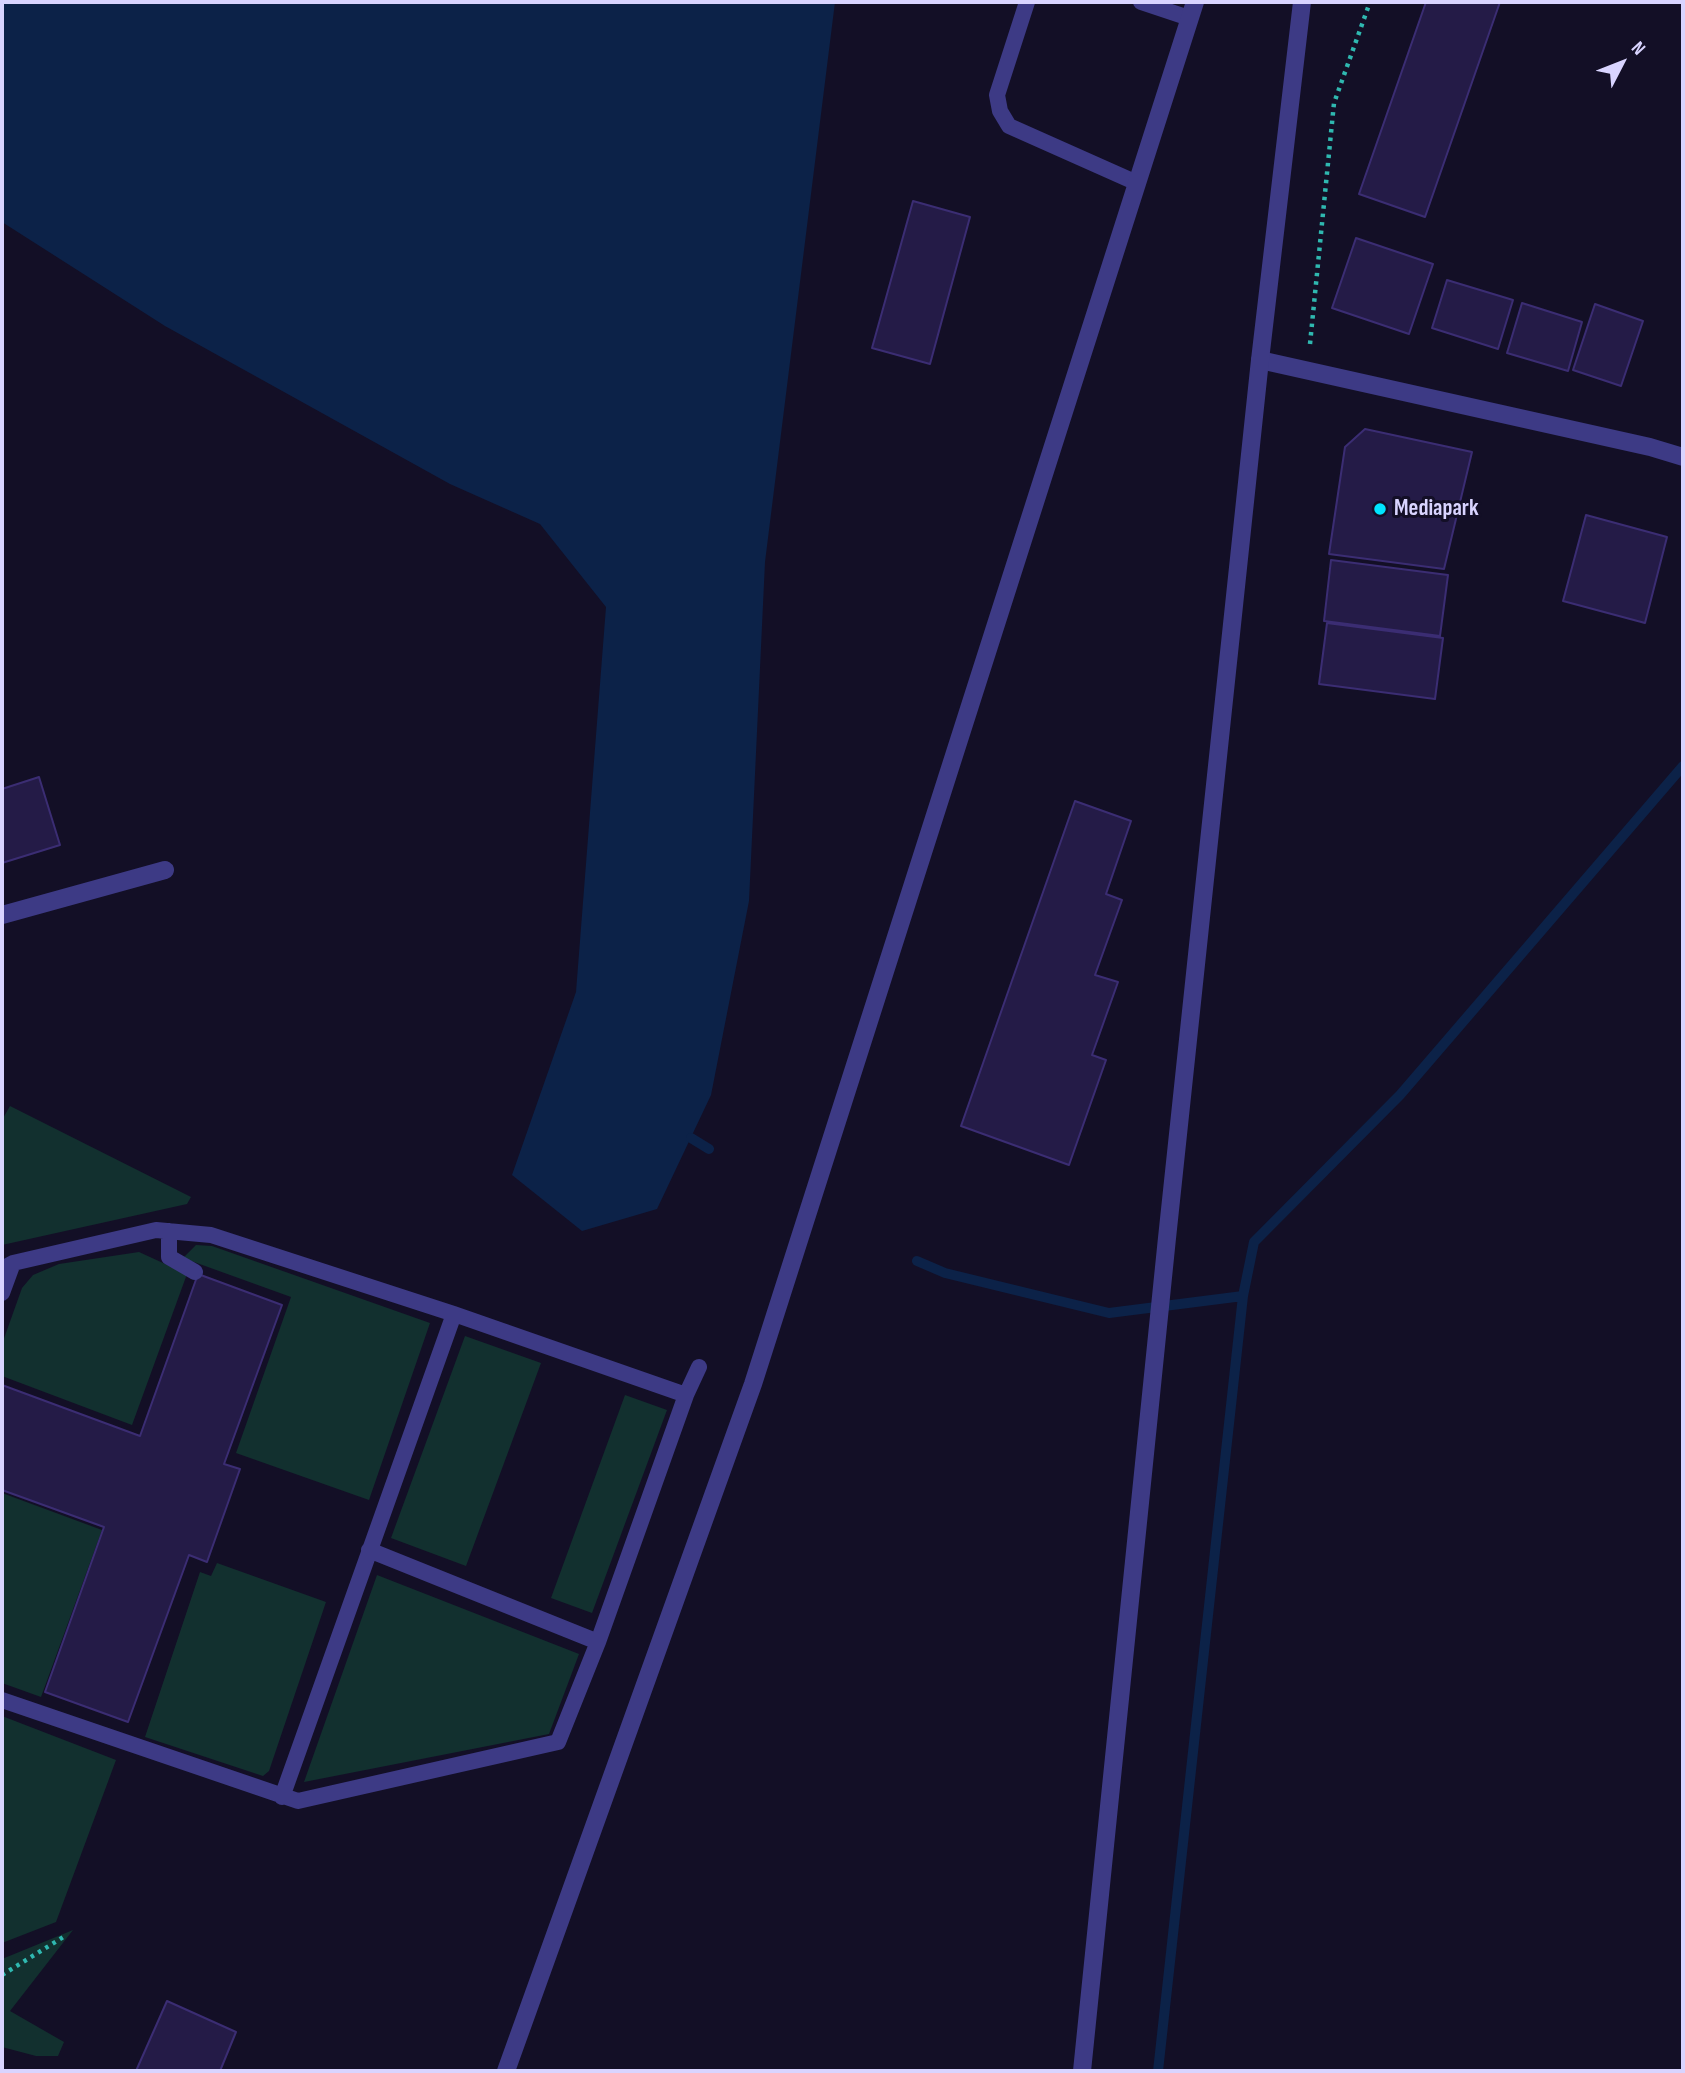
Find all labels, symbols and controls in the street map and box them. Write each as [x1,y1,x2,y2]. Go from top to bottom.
north arrow [1587,28,1657,98]
text: N [1626,37,1650,60]
place label: Mediapark [1394,495,1479,523]
marker: Mediapark [1372,501,1388,517]

